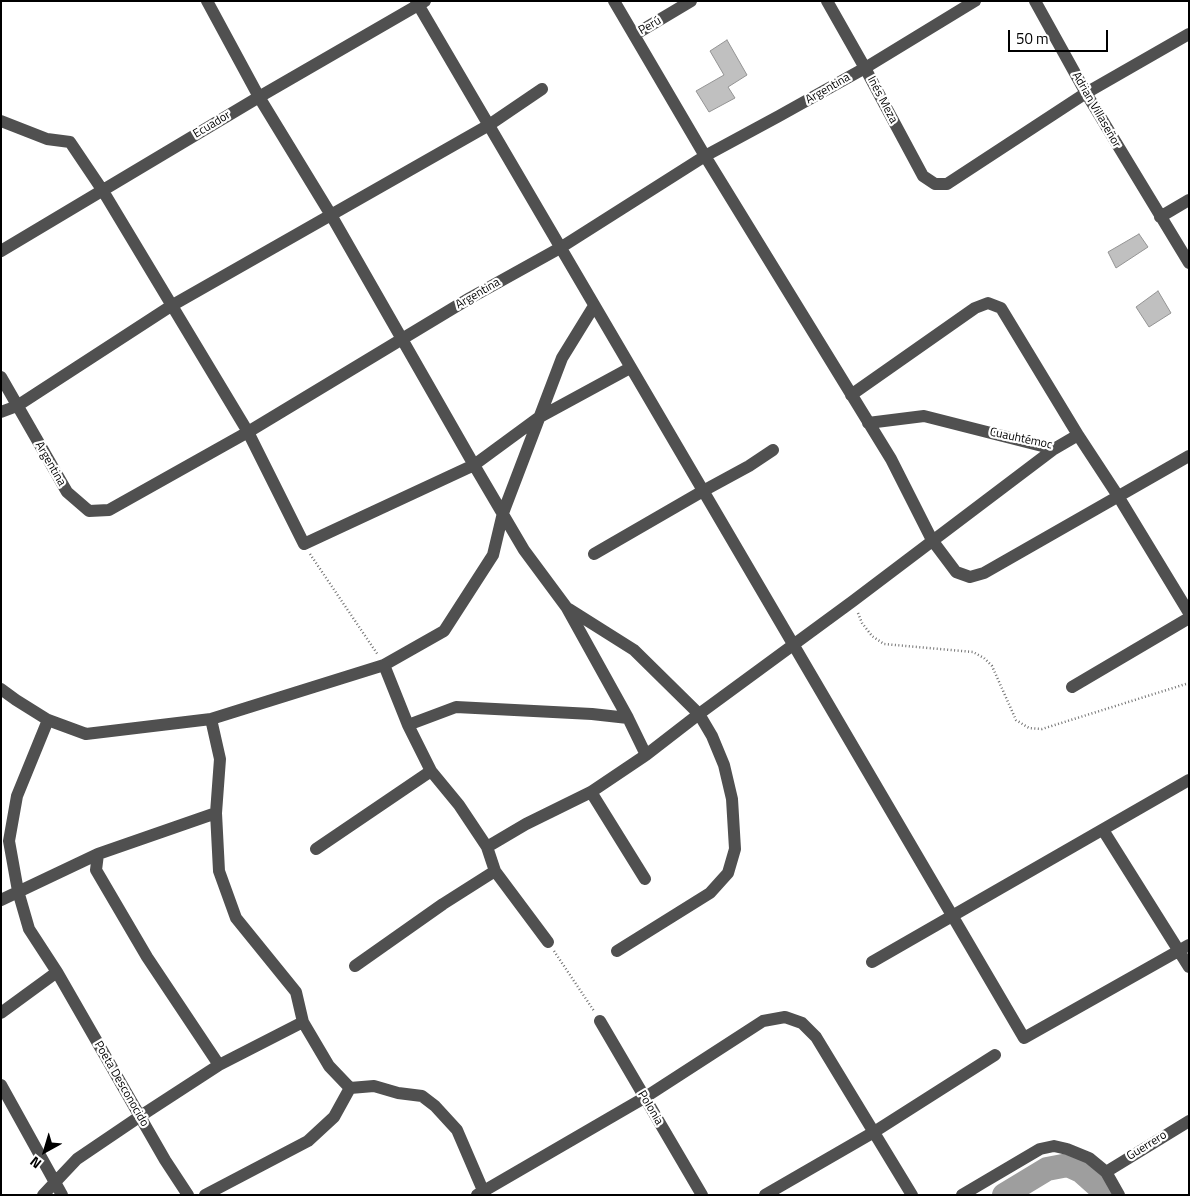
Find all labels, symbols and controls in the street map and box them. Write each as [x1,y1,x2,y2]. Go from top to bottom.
street label: Perú [636,14,664,38]
scale bar [1010,20,1110,52]
text: 50 m [1016,27,1049,50]
street label: Argentina [803,70,853,108]
street label: Adrian Villaseñor [1069,70,1123,150]
street label: Inés Meza [864,74,900,126]
street label: Ecuador [191,108,233,142]
street label: Argentina [453,275,503,313]
street label: Cuauhtémoc [988,425,1054,453]
street label: Argentina [31,439,69,489]
street label: Poeta Desconocido [91,1039,151,1129]
street label: Polonia [634,1088,666,1128]
north arrow [20,1126,70,1176]
street label: Guerrero [1124,1128,1170,1164]
text: N [25,1152,46,1174]

